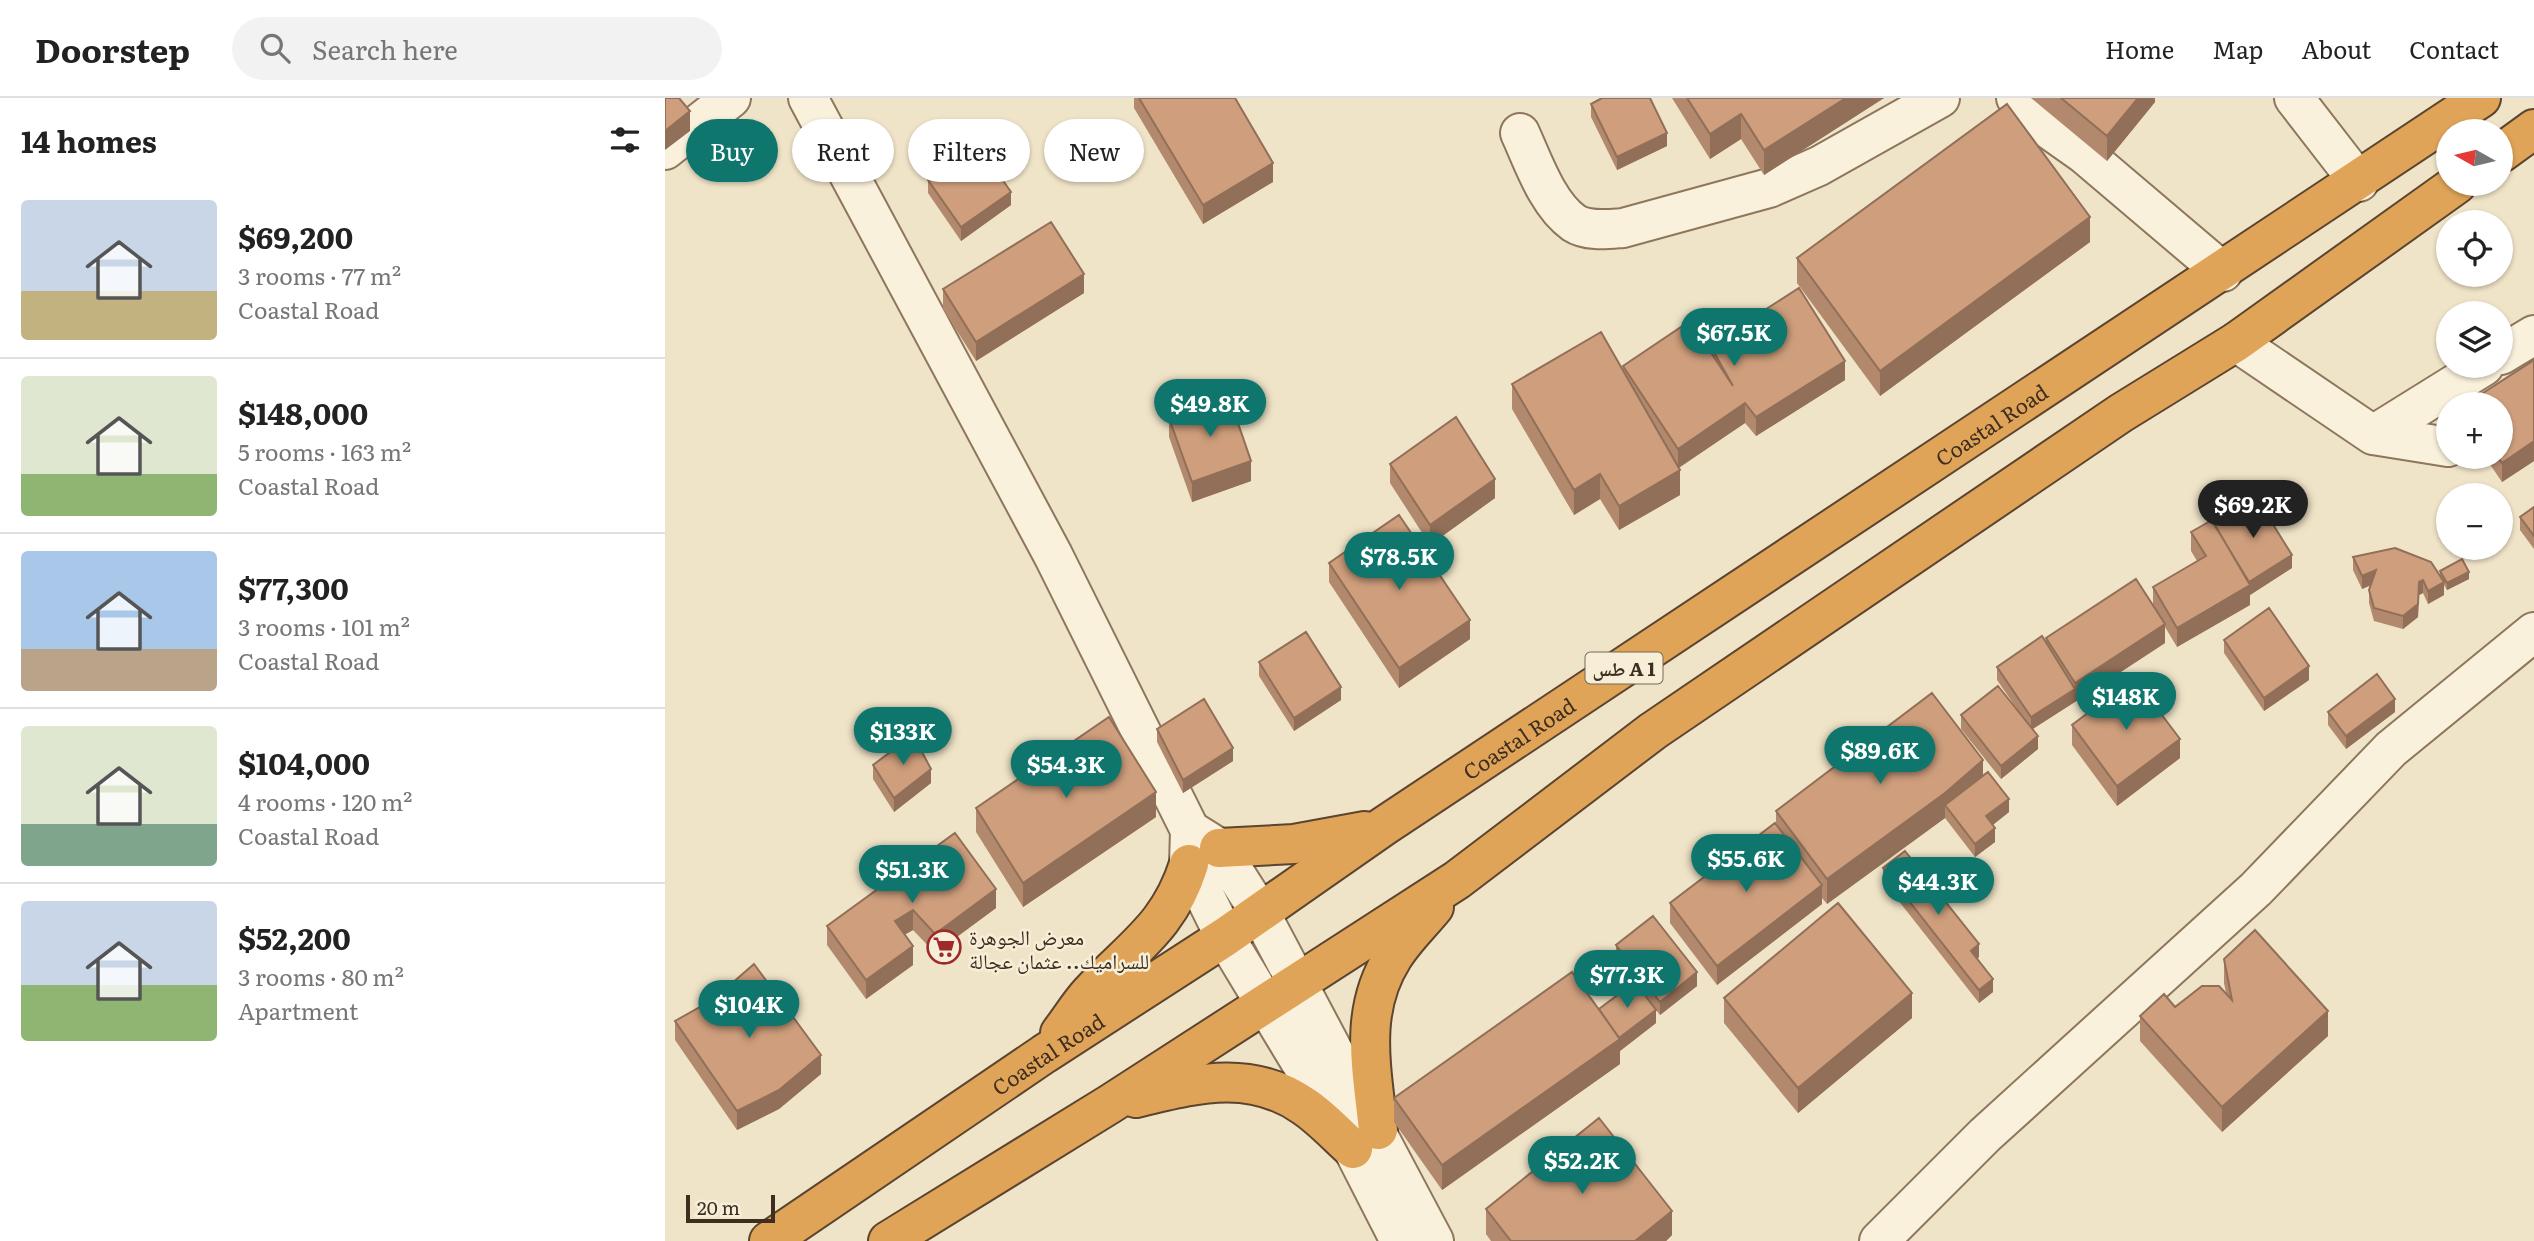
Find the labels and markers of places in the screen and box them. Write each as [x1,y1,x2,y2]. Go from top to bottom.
pin: $67.5K [1677,308,1791,368]
pin: $49.8K [1153,380,1267,439]
pin: $69.2K [2196,480,2310,540]
pin: $78.5K [1342,532,1456,592]
pin: $148K [2077,672,2175,732]
pin: $133K [854,708,952,767]
pin: $89.6K [1823,726,1937,786]
pin: $54.3K [1009,740,1123,800]
pin: $55.6K [1689,834,1803,894]
pin: $51.3K [855,846,969,905]
pin: $44.3K [1881,858,1995,917]
place label: معرض الجوهرة للسراميك.. عثمان عجالة [969,920,1149,975]
supermarket icon: معرض الجوهرة للسراميك.. عثمان عجالة [925,928,963,966]
pin: $77.3K [1570,950,1684,1010]
pin: $104K [700,981,798,1040]
pin: $52.2K [1525,1136,1639,1196]

